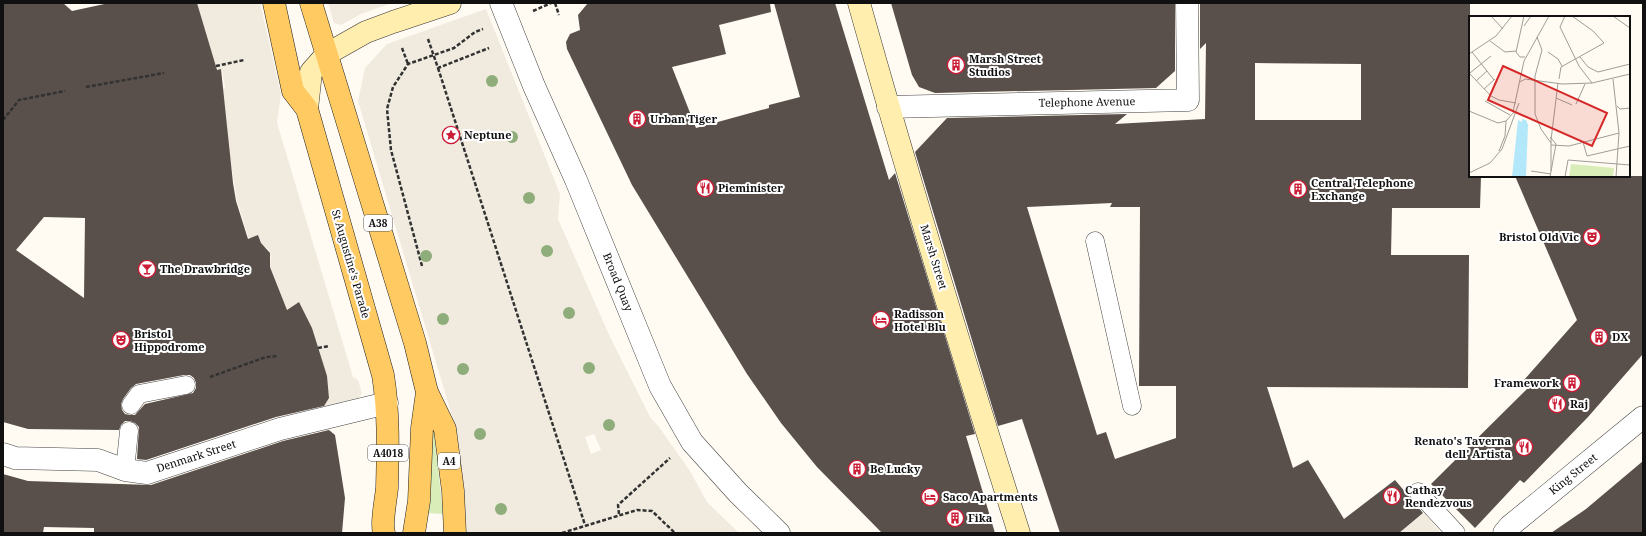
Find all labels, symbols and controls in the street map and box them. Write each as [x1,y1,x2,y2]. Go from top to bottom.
inset map [1469,16,1630,177]
place label: Marsh Street Studios [969,51,1041,79]
building icon: Marsh Street Studios [946,55,966,75]
street label: Telephone Avenue [1039,93,1136,110]
building icon: Urban Tiger [627,109,647,129]
place label: Urban Tiger [650,111,717,126]
place icon: Neptune [441,125,461,145]
place label: Neptune [464,127,511,142]
place label: Central Telephone Exchange [1311,175,1413,203]
restaurant icon: Pieminister [695,178,715,198]
building icon: Central Telephone Exchange [1288,179,1308,199]
place label: Pieminister [718,180,783,195]
street label: St Augustine's Parade [329,208,374,320]
road number: A38 [364,215,392,231]
street label: Marsh Street [917,223,952,291]
theatre icon: Bristol Old Vic [1582,227,1602,247]
place label: Bristol Old Vic [1499,229,1579,244]
street label: Broad Quay [600,250,637,314]
bar icon: The Drawbridge [137,259,157,279]
place label: The Drawbridge [160,261,250,276]
place label: Radisson Hotel Blu [894,306,947,334]
hotel icon: Radisson Hotel Blu [871,310,891,330]
place label: Bristol Hippodrome [134,326,205,354]
building icon: DX [1589,327,1609,347]
place label: DX [1612,329,1628,344]
theatre icon: Bristol Hippodrome [111,330,131,350]
building icon: Framework [1562,373,1582,393]
place label: Framework [1494,375,1559,390]
restaurant icon: Raj [1547,394,1567,414]
place label: Raj [1570,396,1588,411]
place label: Renato's Taverna dell' Artista [1414,433,1511,461]
street label: Denmark Street [154,436,238,475]
restaurant icon: Renato's Taverna dell' Artista [1514,437,1534,457]
road number: A4018 [368,445,408,461]
street label: King Street [1546,450,1600,498]
road number: A4 [438,453,460,469]
building icon: Be Lucky [847,459,867,479]
place label: Be Lucky [870,461,921,476]
place label: Cathay Rendezvous [1405,482,1472,510]
restaurant icon: Cathay Rendezvous [1382,486,1402,506]
hotel icon: Saco Apartments [920,487,940,507]
place label: Saco Apartments [943,489,1038,504]
building icon: Fika [945,508,965,528]
place label: Fika [968,510,993,525]

